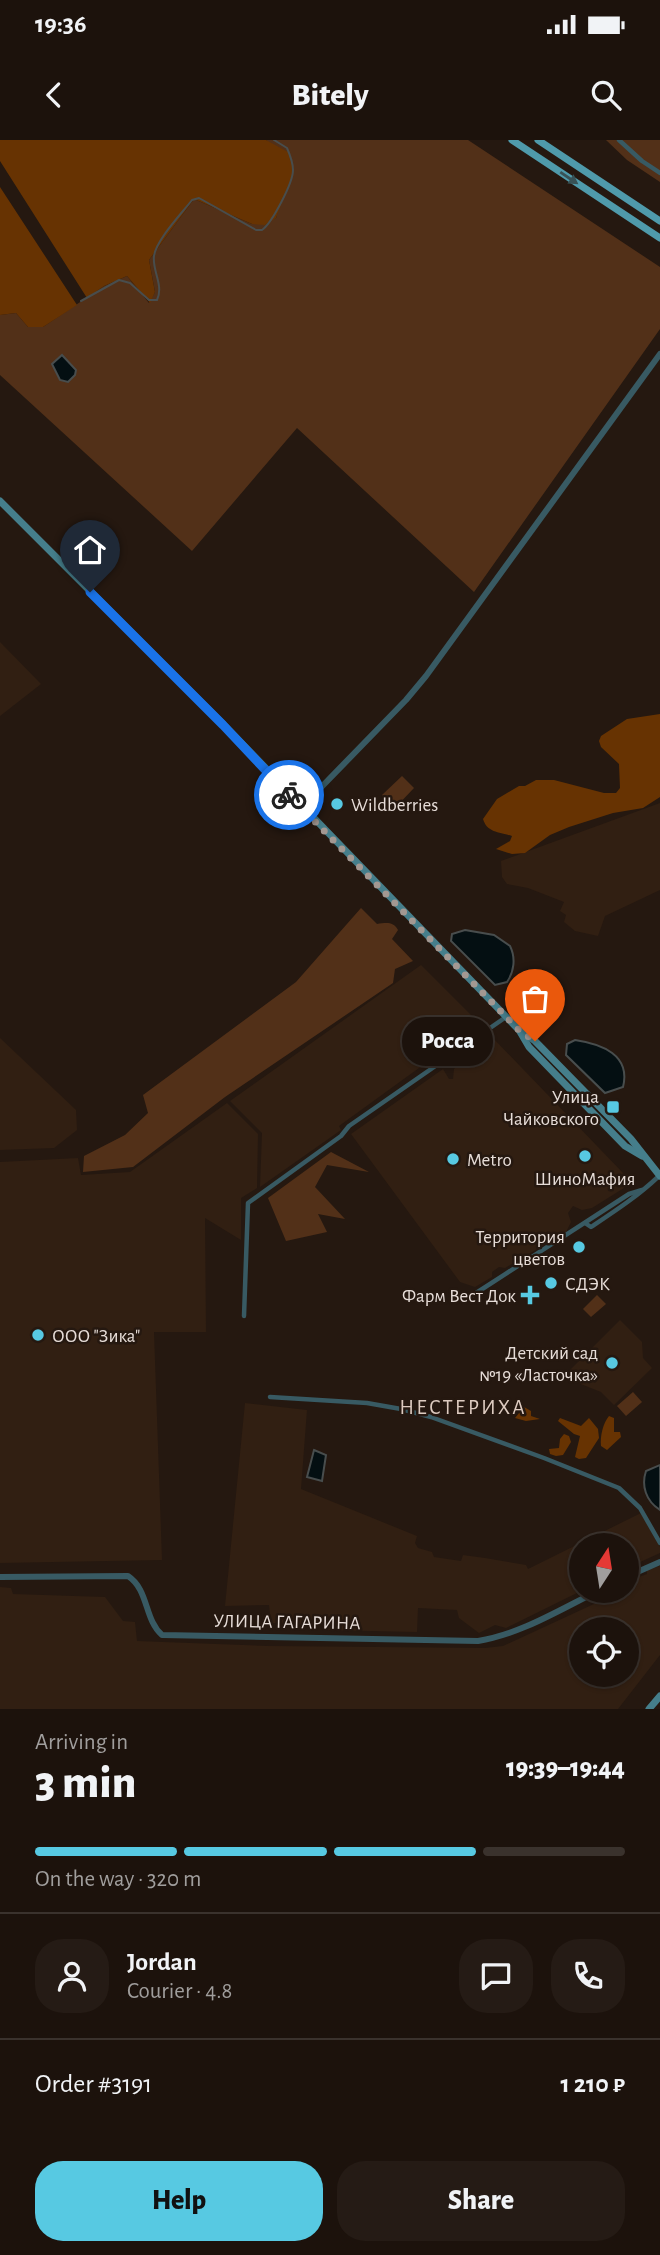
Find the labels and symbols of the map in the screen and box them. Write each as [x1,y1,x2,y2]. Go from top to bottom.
one-way arrow [560,171,578,185]
pin [60,520,120,592]
courier [254,760,324,830]
marker: Wildberries [329,796,345,812]
place label: Wildberries [351,796,438,815]
pin [505,969,565,1041]
callout: Росса [402,1016,493,1066]
place label: Улица Чайковского [503,1088,599,1129]
marker: Улица Чайковского [605,1099,621,1115]
marker: ШиноМафия [577,1148,593,1164]
marker: Metro [445,1151,461,1167]
place label: Metro [467,1151,512,1170]
place label: ШиноМафия [535,1170,635,1189]
place label: Территория цветов [476,1228,565,1269]
marker: Территория цветов [571,1239,587,1255]
marker: СДЭК [543,1275,559,1291]
place label: СДЭК [565,1275,610,1294]
place label: Фарм Вест Док [402,1287,516,1306]
marker: Фарм Вест Док [522,1287,538,1303]
marker: ООО "Зика" [30,1327,46,1343]
place label: ООО "Зика" [52,1327,140,1346]
place label: Детский сад №19 «Ласточка» [479,1344,598,1385]
marker: Детский сад №19 «Ласточка» [604,1355,620,1371]
district label: НЕСТЕРИХА [399,1397,527,1418]
north arrow [569,1533,639,1603]
street label: УЛИЦА ГАГАРИНА [213,1612,361,1633]

